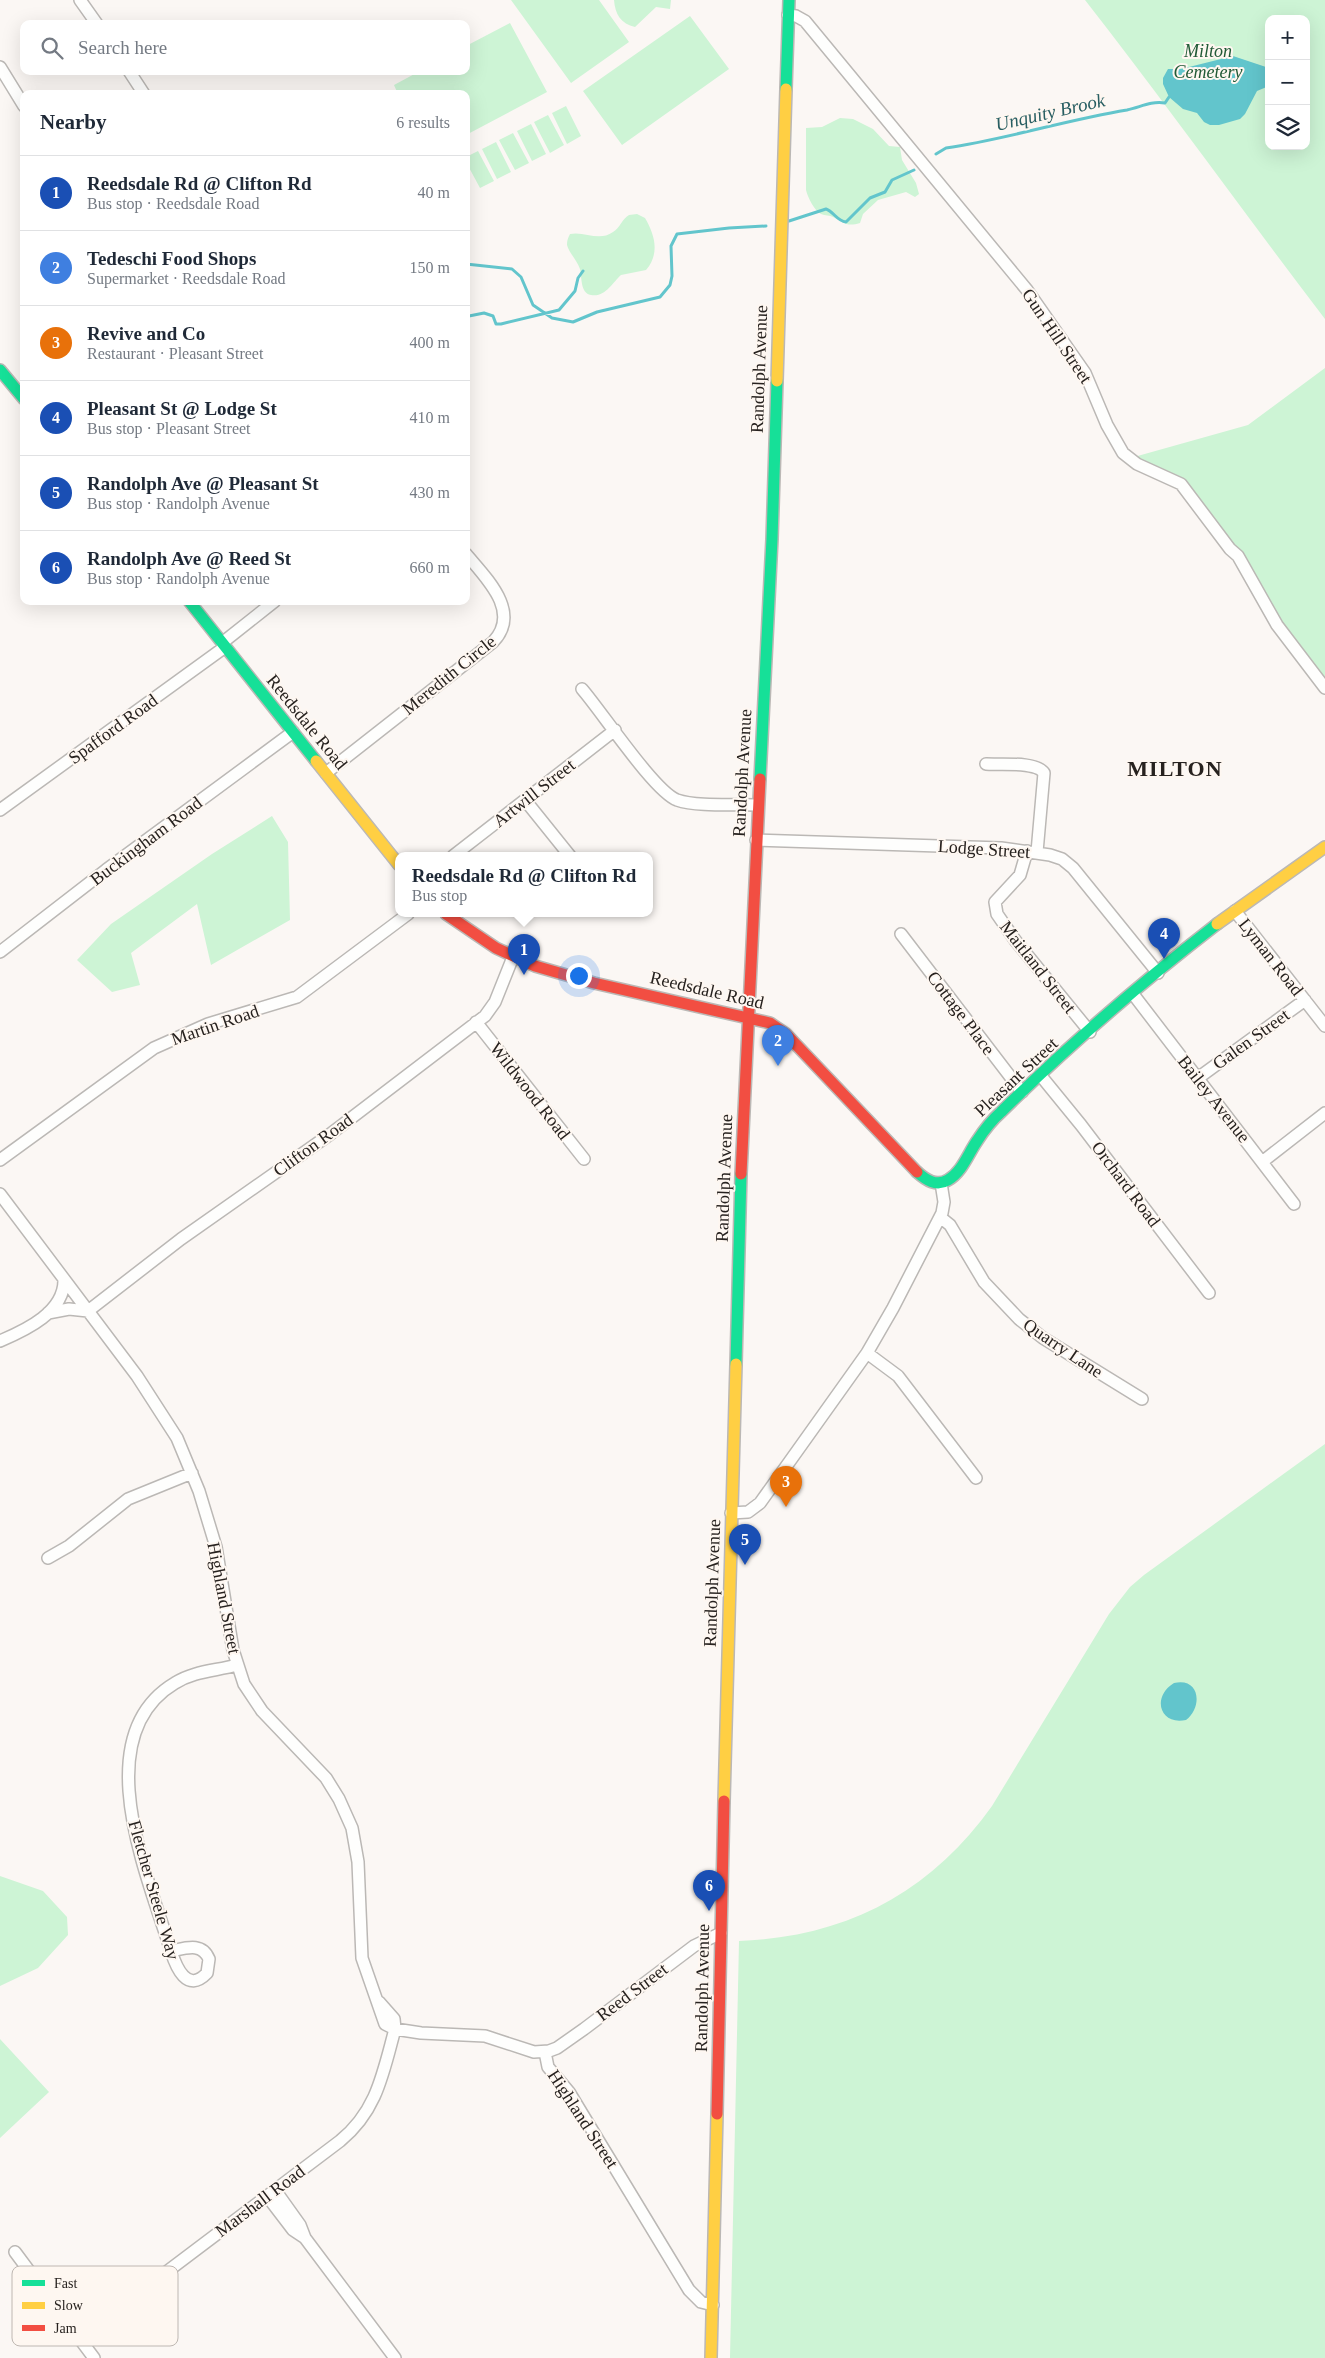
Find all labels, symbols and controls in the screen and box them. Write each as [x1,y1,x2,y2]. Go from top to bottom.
map controls [1265,15,1310,150]
button: + [1265,15,1310,60]
search box [20,20,470,75]
icon: search [38,34,66,62]
text: Search here [78,37,167,58]
park label: Milton Cemetery [1174,41,1242,82]
button: − [1265,60,1310,105]
water label: Unquity Brook [993,89,1107,135]
button: layers [1265,105,1310,150]
text: Nearby [40,110,107,134]
text: 6 results [396,114,450,131]
text: Reedsdale Rd @ Clifton Rd [87,173,312,194]
text: 1 [52,184,60,201]
text: 40 m [418,184,450,201]
text: Bus stop · Reedsdale Road [87,195,259,212]
text: Tedeschi Food Shops [87,248,256,269]
text: 2 [52,259,60,276]
text: 150 m [410,259,450,276]
text: Supermarket · Reedsdale Road [87,270,286,287]
street label: Gun Hill Street [1018,285,1096,387]
street label: Randolph Avenue [747,305,771,433]
text: Revive and Co [87,323,205,344]
text: 3 [52,334,60,351]
text: 400 m [410,334,450,351]
text: Restaurant · Pleasant Street [87,345,263,362]
text: Pleasant St @ Lodge St [87,398,277,419]
text: 4 [52,409,60,426]
text: 410 m [410,409,450,426]
text: Bus stop · Pleasant Street [87,420,251,437]
text: Randolph Ave @ Pleasant St [87,473,319,494]
text: 5 [52,484,60,501]
text: 430 m [410,484,450,501]
text: Bus stop · Randolph Avenue [87,495,270,512]
text: Randolph Ave @ Reed St [87,548,291,569]
text: 6 [52,559,60,576]
text: 660 m [410,559,450,576]
text: Bus stop · Randolph Avenue [87,570,270,587]
street label: Meredith Circle [398,631,500,719]
street label: Reedsdale Road [263,670,351,774]
street label: Spafford Road [65,690,161,768]
street label: Randolph Avenue [729,708,755,838]
street label: Artwill Street [489,755,579,831]
district label: MILTON [1127,756,1223,781]
street label: Buckingham Road [86,793,206,889]
street label: Lodge Street [937,836,1031,862]
popup [395,852,653,917]
text: Reedsdale Rd @ Clifton Rd [412,865,636,886]
text: Bus stop [412,887,467,904]
street label: Lyman Road [1235,914,1307,1000]
street label: Maitland Street [996,917,1080,1017]
pin: 4 [1148,918,1180,959]
pin: 1 [508,934,540,975]
your location [566,963,592,989]
street label: Reedsdale Road [648,967,766,1013]
street label: Cottage Place [923,967,999,1059]
street label: Martin Road [168,1001,262,1049]
street label: Galen Street [1209,1005,1293,1073]
pin: 2 [762,1025,794,1066]
street label: Pleasant Street [970,1033,1062,1121]
street label: Wildwood Road [486,1038,574,1144]
street label: Bailey Avenue [1174,1051,1254,1147]
street label: Clifton Road [269,1109,357,1181]
street label: Randolph Avenue [712,1114,736,1242]
street label: Orchard Road [1087,1137,1165,1231]
street label: Quarry Lane [1019,1314,1107,1382]
pin: 3 [770,1466,802,1507]
street label: Randolph Avenue [700,1519,724,1647]
pin: 5 [729,1524,761,1565]
street label: Highland Street [203,1540,245,1656]
street label: Fletcher Steele Way [125,1818,183,1962]
pin: 6 [693,1870,725,1911]
street label: Randolph Avenue [691,1924,713,2052]
street label: Reed Street [593,1959,671,2025]
street label: Highland Street [544,2066,622,2172]
street label: Marshall Road [211,2161,309,2241]
legend [12,2266,178,2346]
text: Fast [54,2276,77,2291]
text: Slow [54,2298,84,2313]
text: Jam [54,2321,77,2336]

